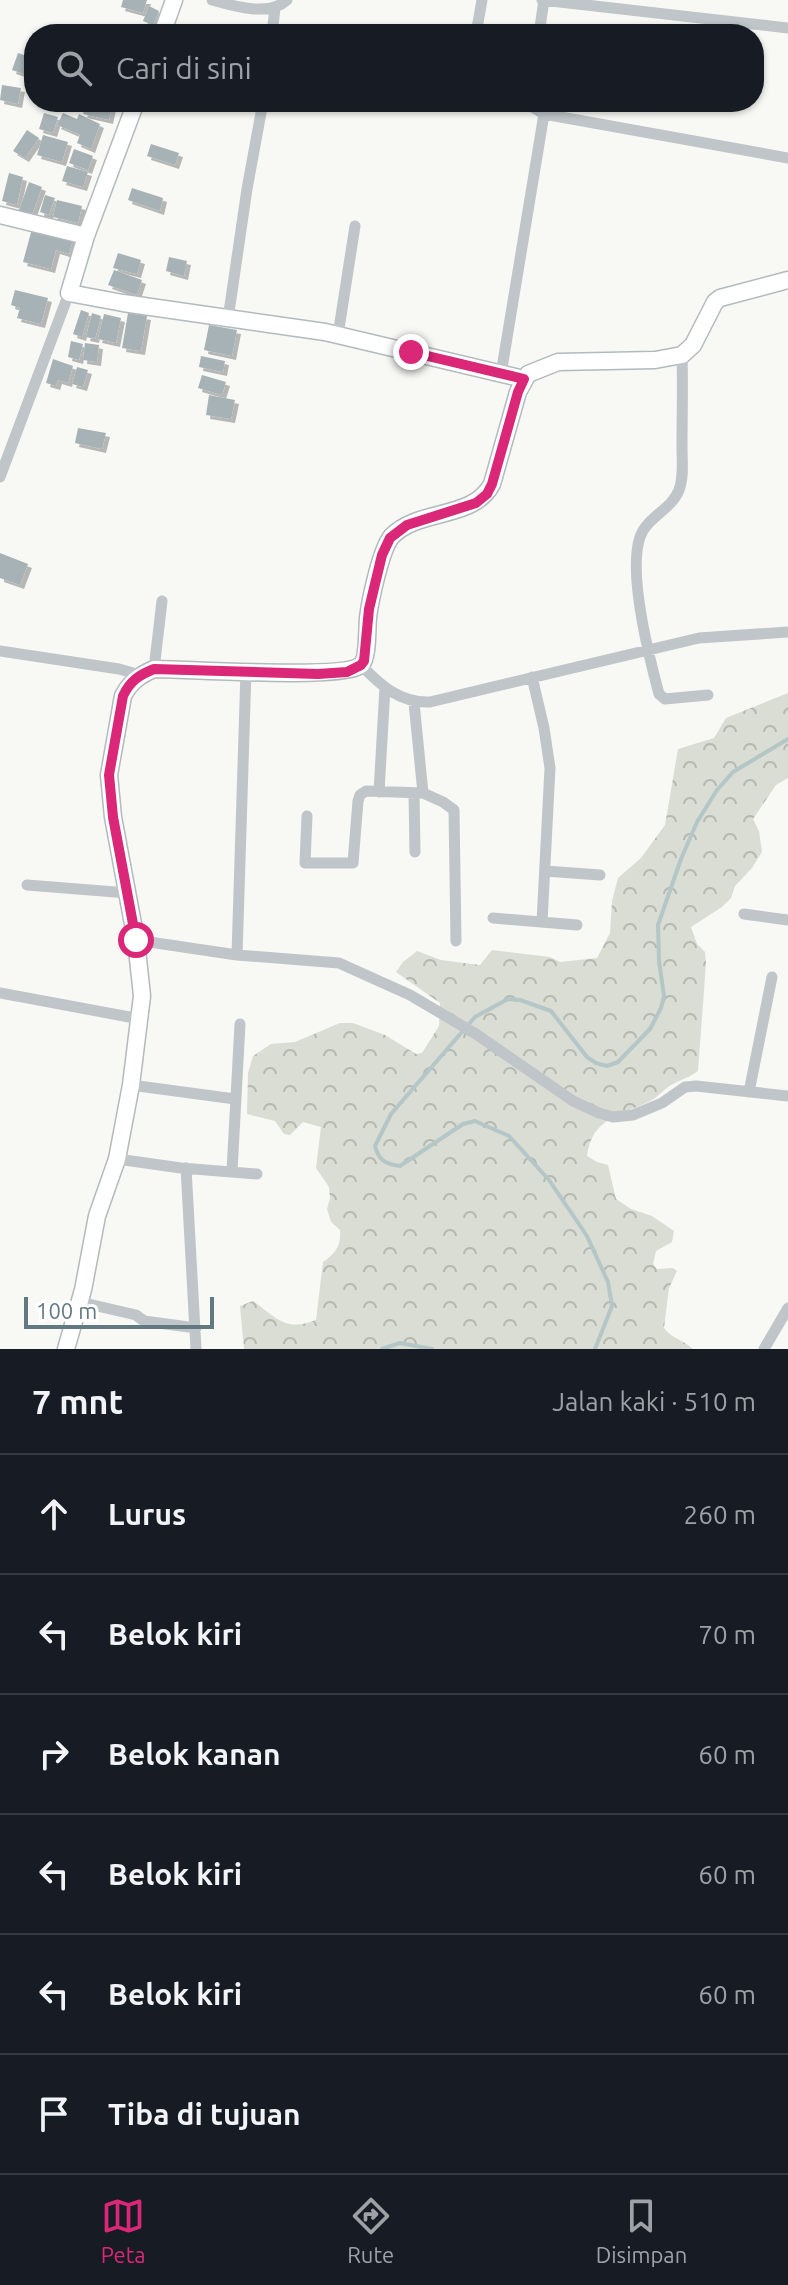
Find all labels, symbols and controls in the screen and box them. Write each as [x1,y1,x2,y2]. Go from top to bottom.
search box [24,24,764,112]
icon: search [52,46,96,90]
text: Cari di sini [116,51,252,85]
route end [393,334,429,370]
route start [118,922,154,958]
scale bar [24,1293,214,1329]
text: 100 m [36,1298,97,1323]
text: 7 mnt [32,1382,123,1420]
text: Jalan kaki · 510 m [552,1387,756,1416]
icon: ahead [32,1492,76,1536]
text: Lurus [108,1497,186,1531]
text: 260 m [684,1500,756,1529]
icon: left [32,1612,76,1656]
text: Belok kiri [108,1617,242,1651]
text: 70 m [698,1620,756,1649]
icon: right [32,1732,76,1776]
text: Belok kanan [108,1737,281,1771]
text: 60 m [698,1740,756,1769]
icon: left [32,1852,76,1896]
text: Belok kiri [108,1857,242,1891]
text: 60 m [698,1860,756,1889]
icon: left [32,1972,76,2016]
text: Belok kiri [108,1977,242,2011]
text: 60 m [698,1980,756,2009]
icon: arrive [32,2092,76,2136]
text: Tiba di tujuan [108,2097,301,2131]
tab: Peta [101,2194,146,2267]
tab: Rute [347,2194,394,2267]
tab: Disimpan [596,2194,687,2267]

